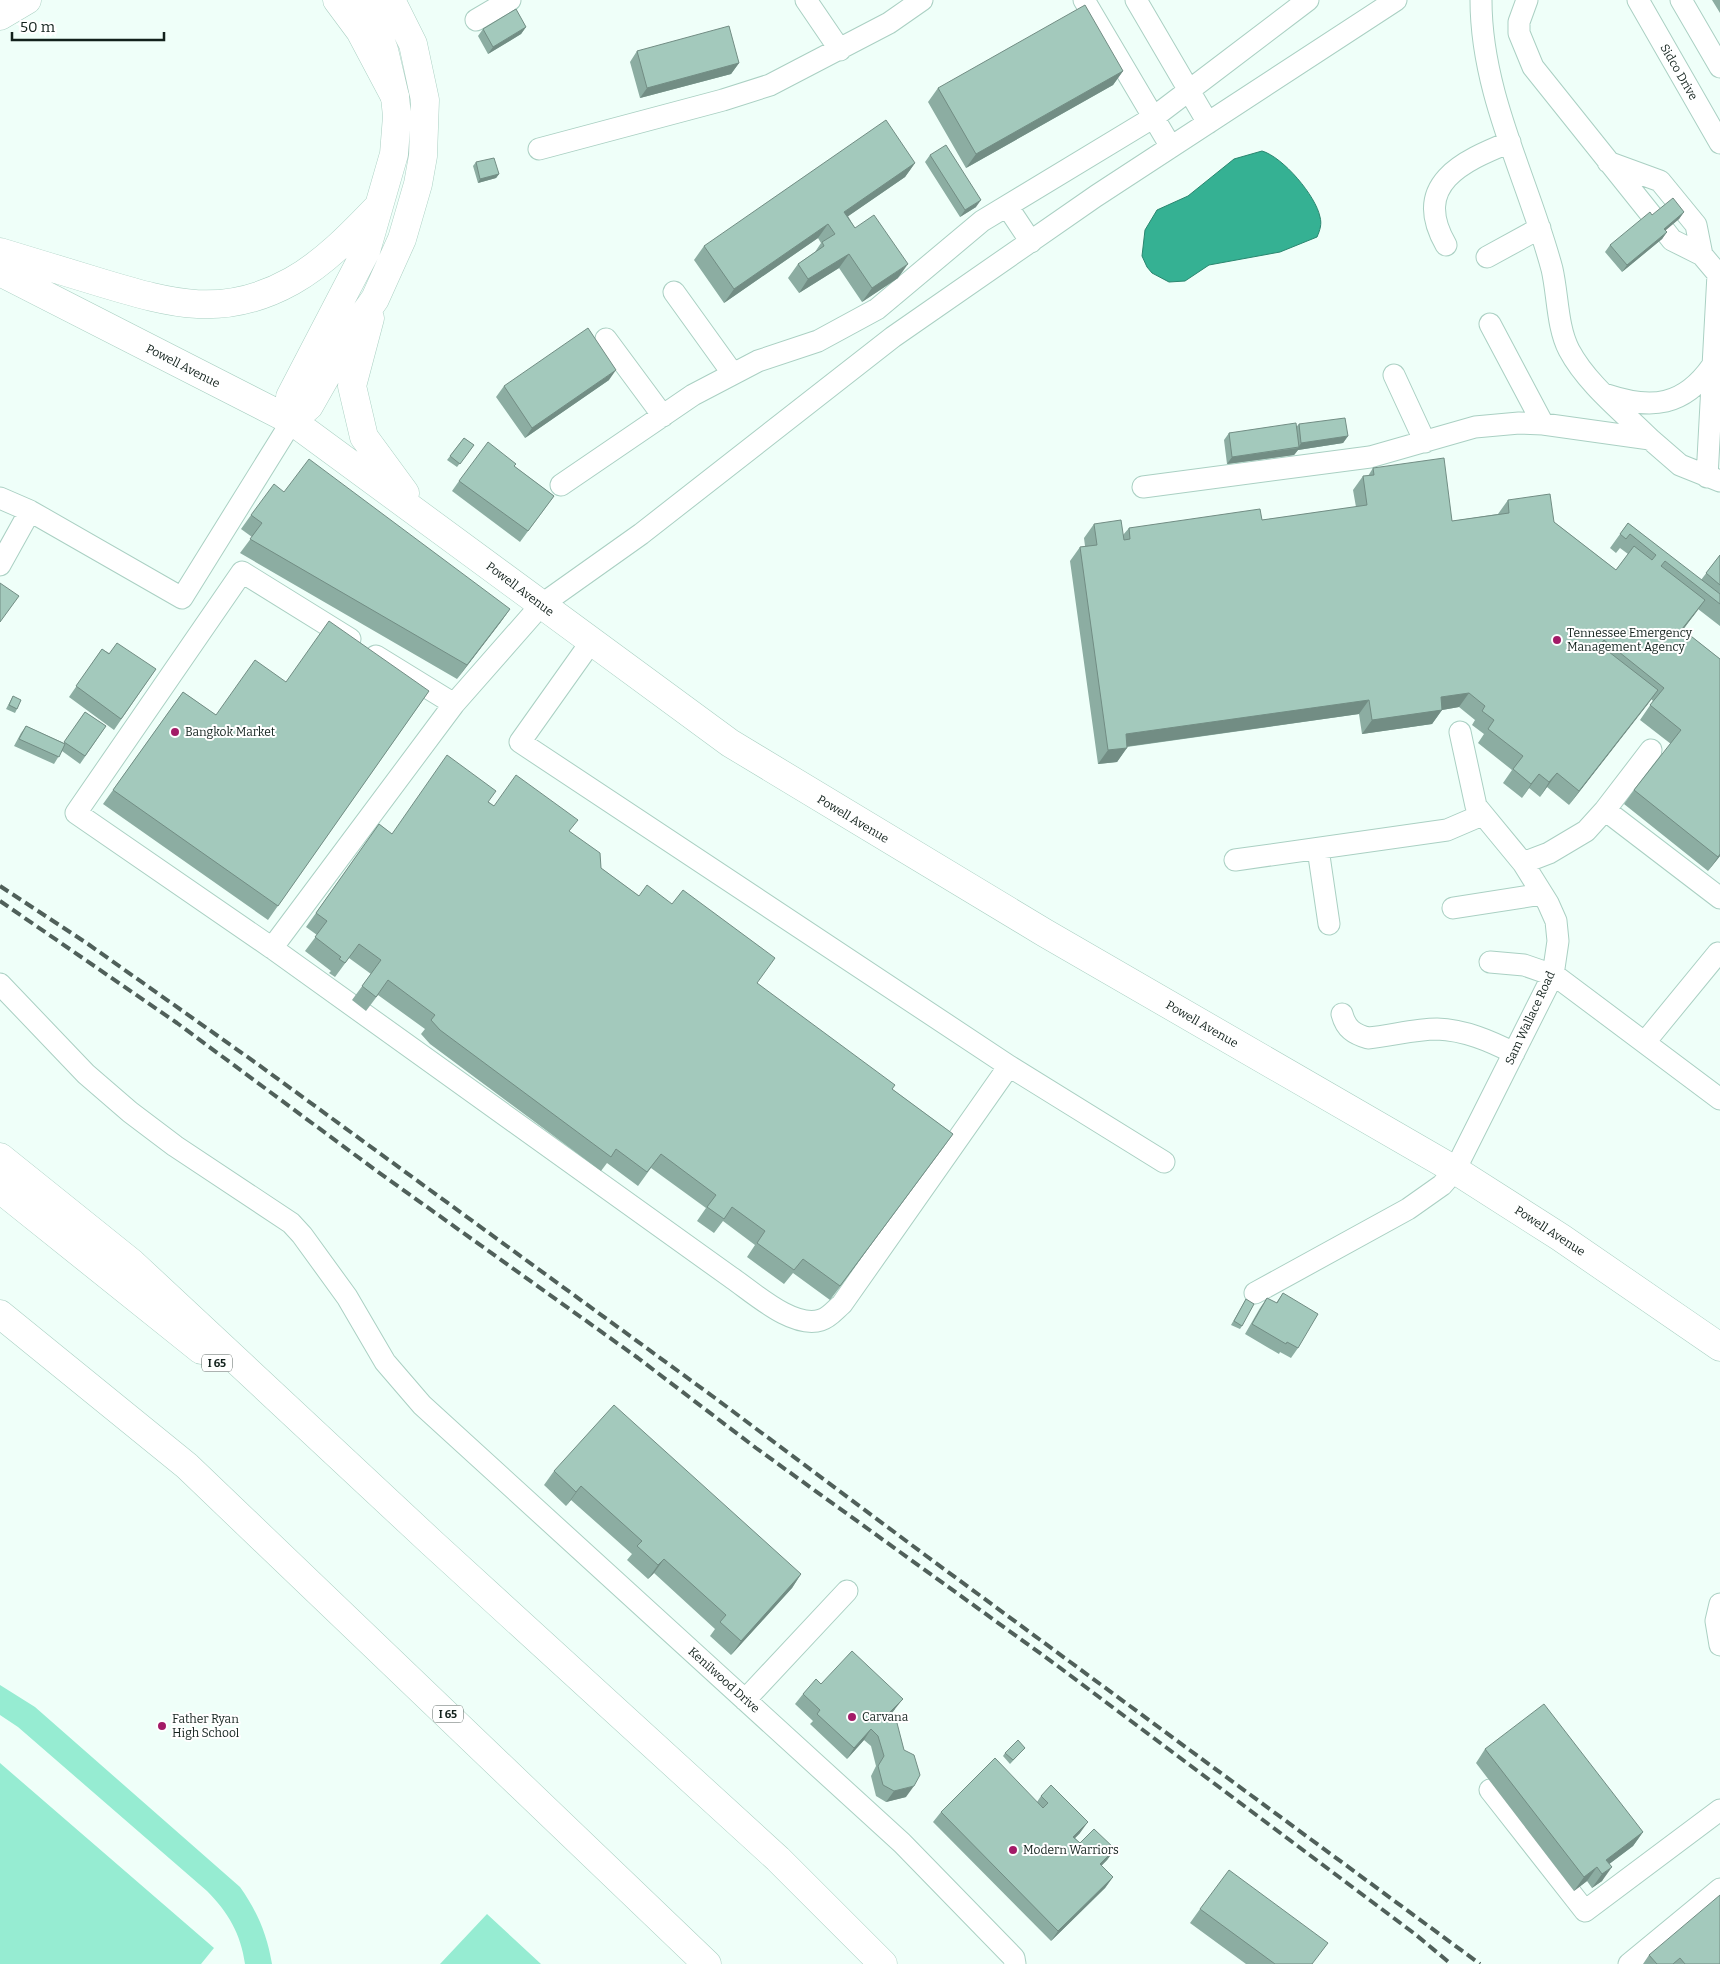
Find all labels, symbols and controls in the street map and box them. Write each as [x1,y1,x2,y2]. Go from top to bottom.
scale bar [12,10,165,42]
text: 50 m [20,18,56,36]
street label: Sidco Drive [1657,42,1701,102]
street label: Powell Avenue [144,341,222,391]
street label: Powell Avenue [483,559,557,619]
place label: Tennessee Emergency Management Agency [1567,626,1693,654]
marker: Tennessee Emergency Management Agency [1551,634,1563,646]
place label: Bangkok Market [185,725,276,739]
marker: Bangkok Market [169,726,181,738]
street label: Powell Avenue [815,792,891,846]
street label: Sam Wallace Road [1502,969,1558,1067]
street label: Powell Avenue [1163,998,1241,1050]
street label: Powell Avenue [1512,1203,1588,1259]
road number: I 65 [202,1355,232,1372]
street label: Kenilwood Drive [685,1644,763,1716]
road number: I 65 [433,1706,463,1722]
place label: Carvana [862,1710,909,1724]
marker: Carvana [846,1711,858,1723]
place label: Father Ryan High School [172,1712,240,1740]
marker: Father Ryan High School [156,1720,168,1732]
place label: Modern Warriors [1023,1843,1119,1857]
marker: Modern Warriors [1007,1844,1019,1856]

